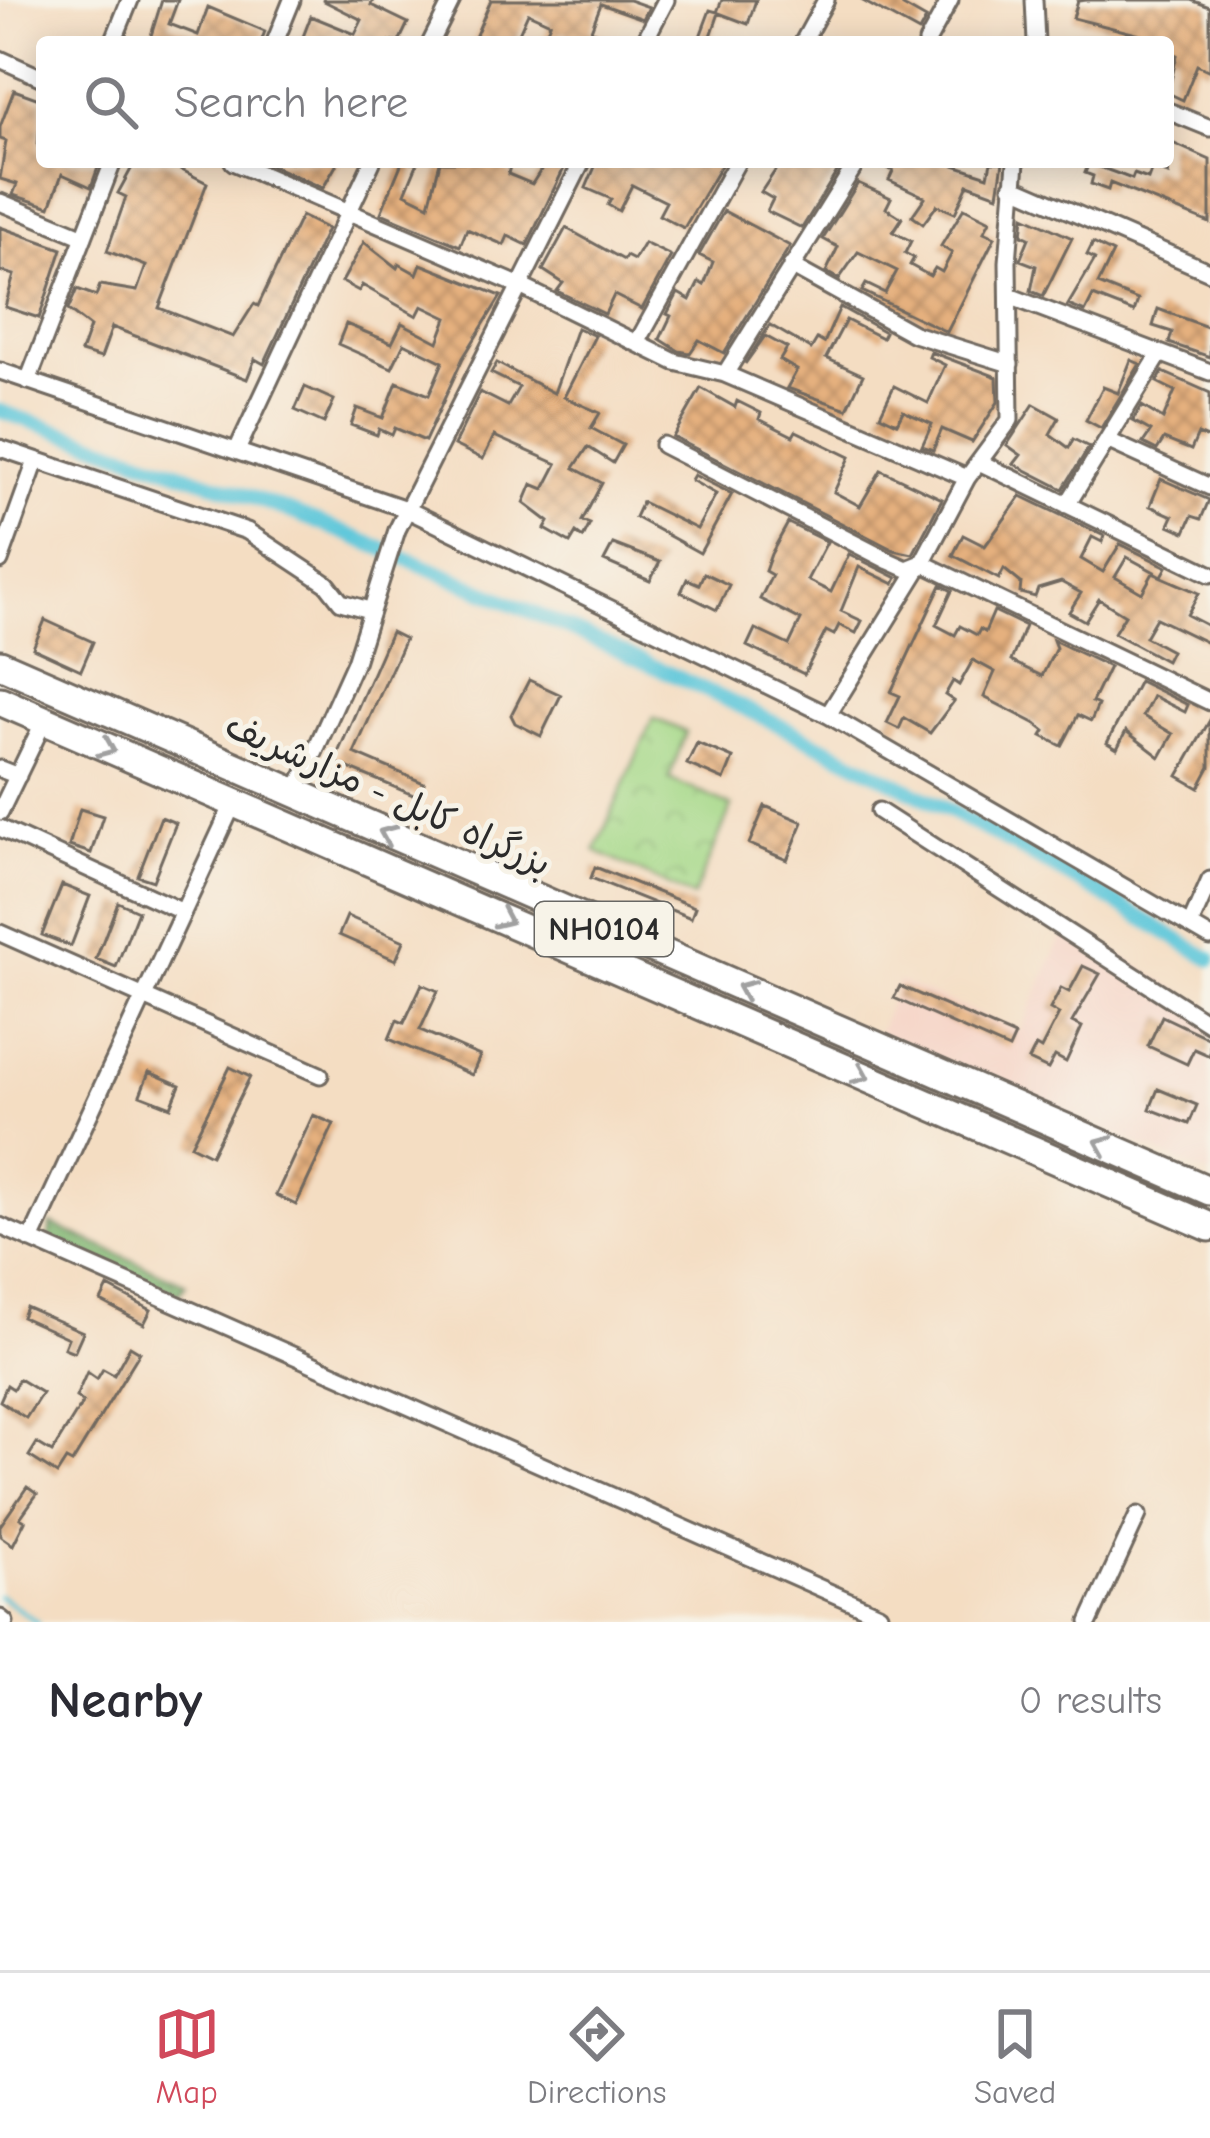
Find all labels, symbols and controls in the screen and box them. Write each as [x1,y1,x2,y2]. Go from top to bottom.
search box [36,36,1174,168]
icon: search [78,69,144,135]
text: Search here [174,76,408,128]
street label: بزرگراه کابل - مزارشریف [219,704,557,885]
one-way arrow [95,733,116,757]
one-way arrow [377,825,399,849]
road number: NH0104 [535,902,673,956]
one-way arrow [491,905,513,929]
one-way arrow [735,980,757,1004]
one-way arrow [849,1061,870,1085]
one-way arrow [1093,1134,1114,1158]
text: Nearby [48,1671,202,1730]
text: 0 results [1019,1678,1162,1723]
tab: Map [154,2001,220,2111]
tab: Directions [527,2001,667,2111]
tab: Saved [974,2001,1056,2111]

